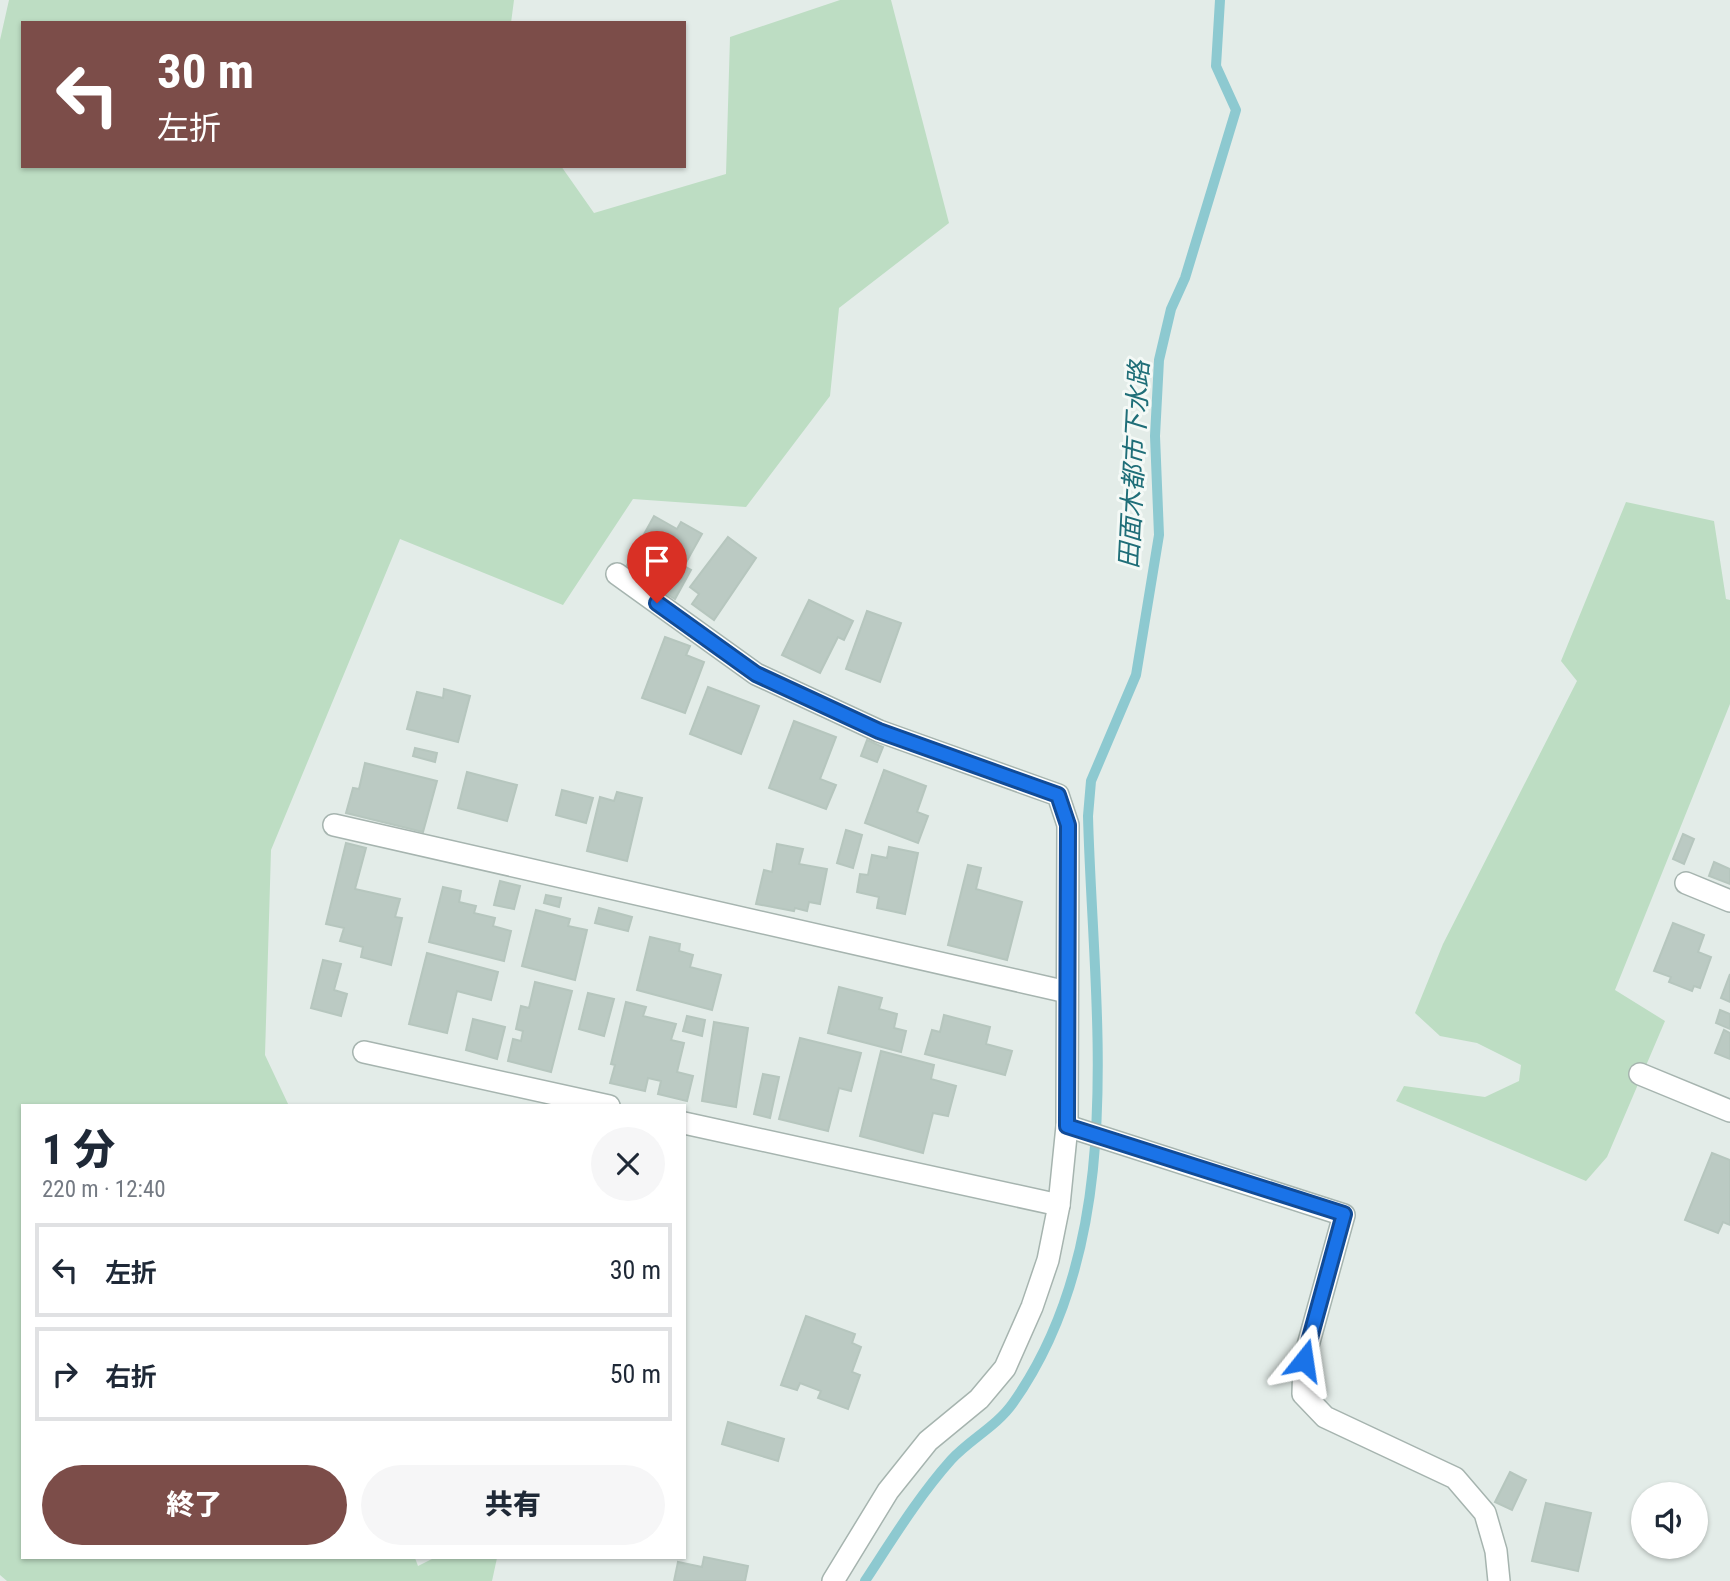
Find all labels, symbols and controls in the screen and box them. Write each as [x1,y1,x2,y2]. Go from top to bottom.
text: 30 m [157,43,254,100]
icon: left [42,49,133,140]
text: 左折 [157,109,221,147]
water label: 田面木都市下水路 [1114,358,1155,570]
pin [627,531,687,603]
icon: arrive [638,542,676,580]
text: 1 分 [42,1125,115,1174]
button: close [591,1127,665,1201]
text: 220 m · 12:40 [42,1176,166,1203]
icon: left [46,1251,84,1289]
text: 30 m [610,1255,661,1285]
text: 左折 [105,1258,157,1288]
position arrow [1267,1323,1341,1397]
icon: right [46,1355,84,1393]
text: 50 m [610,1359,661,1389]
text: 右折 [105,1362,157,1392]
button: 終了 [42,1465,347,1545]
button: 共有 [361,1465,665,1545]
map controls [1631,1482,1708,1559]
button: sound [1631,1482,1708,1559]

